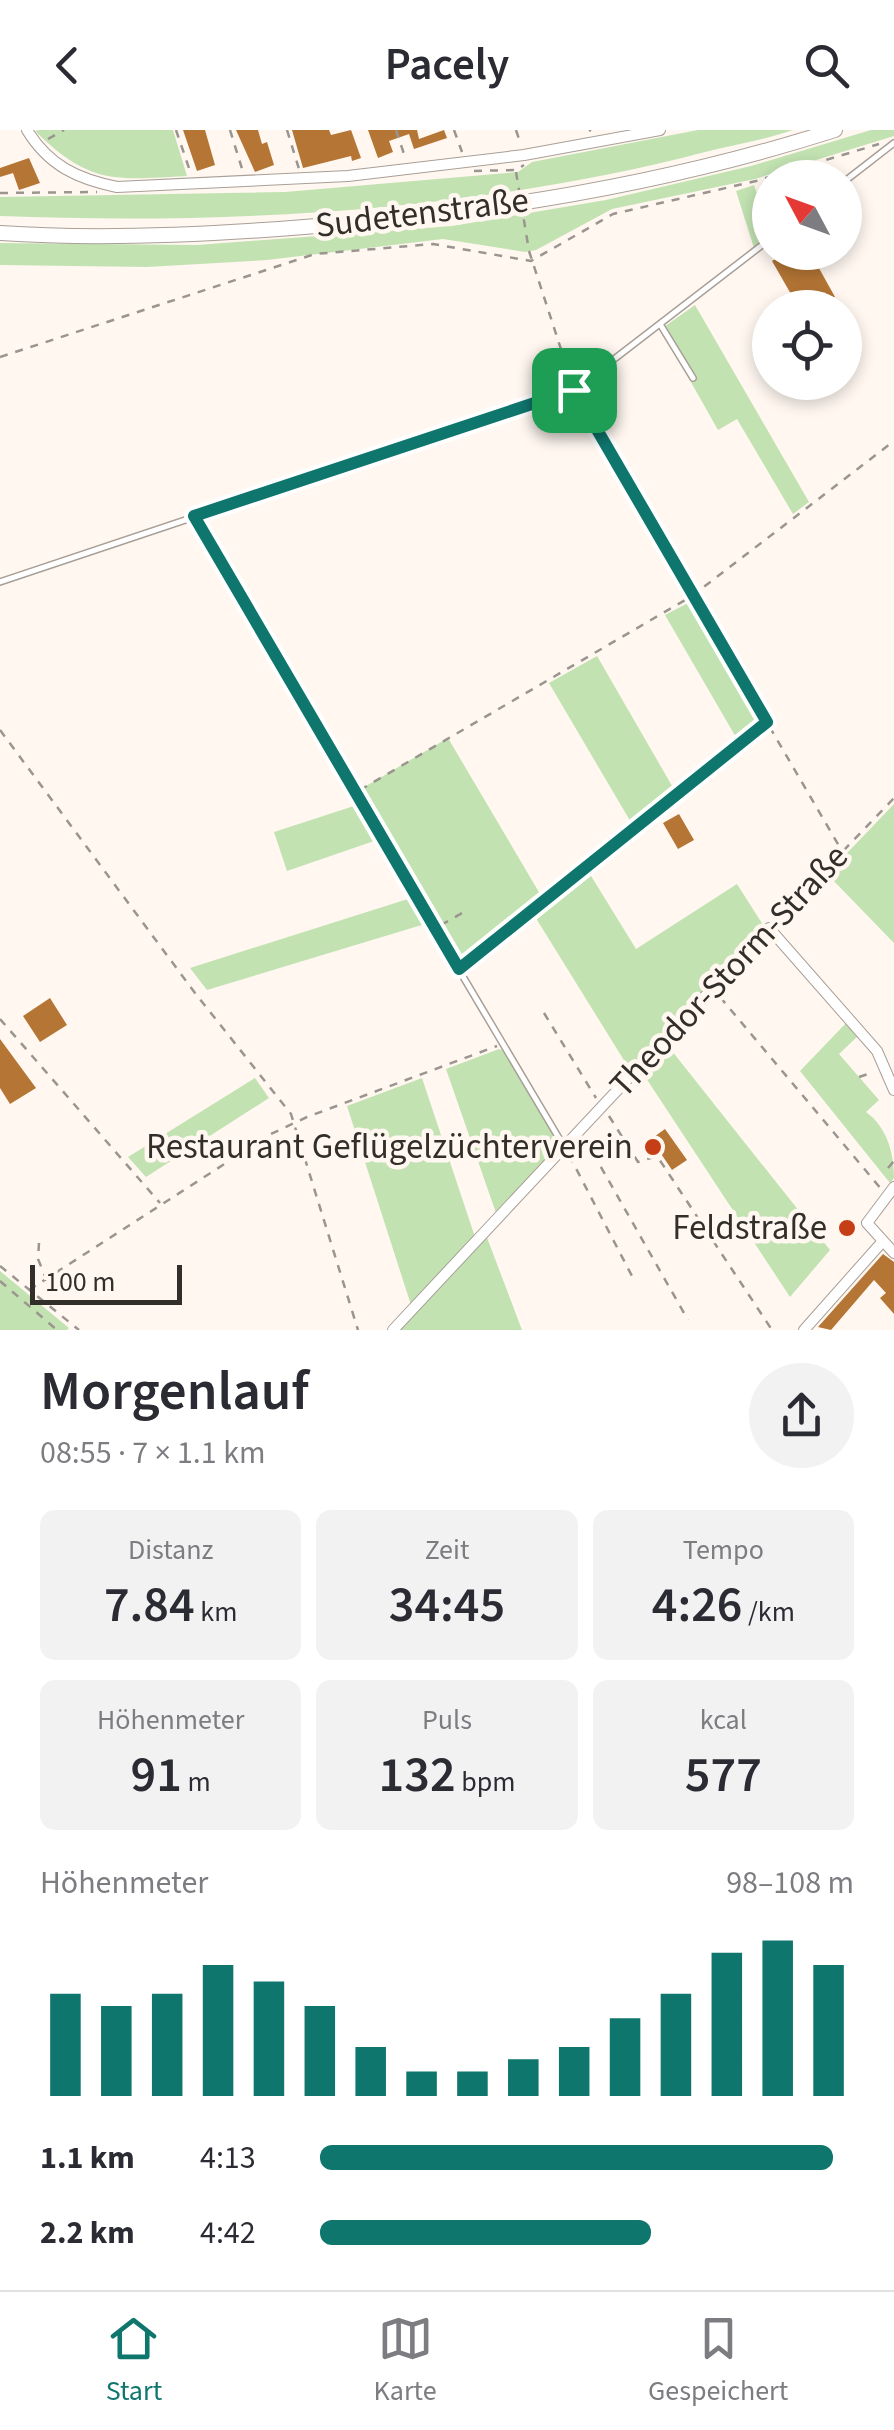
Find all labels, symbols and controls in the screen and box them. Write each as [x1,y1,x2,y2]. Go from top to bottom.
text: Pacely [385,33,509,97]
icon: back [40,38,95,93]
icon: search [799,38,854,93]
north arrow [752,160,862,270]
map controls [752,160,862,400]
street label: Sudetenstraße [313,175,531,251]
button: locate [752,290,862,400]
pin [532,348,617,433]
icon: arrive [547,363,602,418]
street label: Theodor-Storm-Straße [598,833,860,1109]
place label: Restaurant Geflügelzüchterverein [146,1122,633,1172]
marker: Restaurant Geflügelzüchterverein [642,1136,664,1158]
place label: Feldstraße [672,1203,827,1253]
marker: Feldstraße [836,1217,858,1239]
scale bar [30,1260,182,1304]
text: 100 m [45,1262,116,1302]
text: Morgenlauf [40,1353,309,1431]
button: share [749,1363,854,1468]
text: 08:55 · 7 × 1.1 km [40,1430,266,1476]
text: Distanz [128,1530,213,1570]
text: Zeit [425,1530,469,1570]
text: Tempo [683,1530,764,1570]
text: 7.84 [104,1570,195,1641]
text: 34:45 [389,1570,505,1641]
text: 4:26 [652,1570,742,1641]
text: km [195,1592,237,1632]
text: /km [742,1592,795,1632]
text: Höhenmeter [97,1700,244,1740]
text: Puls [422,1700,472,1740]
text: kcal [700,1700,747,1740]
text: 91 [131,1740,182,1811]
text: 132 [379,1740,456,1811]
text: 577 [685,1740,762,1811]
text: m [182,1762,211,1802]
text: bpm [456,1762,515,1802]
text: Höhenmeter [40,1860,208,1906]
text: 98–108 m [726,1860,854,1906]
text: 1.1 km [40,2135,135,2181]
text: 4:13 [200,2135,256,2181]
text: 2.2 km [40,2210,135,2256]
text: 4:42 [200,2210,256,2256]
tab: Start [106,2311,162,2411]
tab: Karte [374,2311,437,2411]
tab: Gespeichert [648,2311,788,2411]

